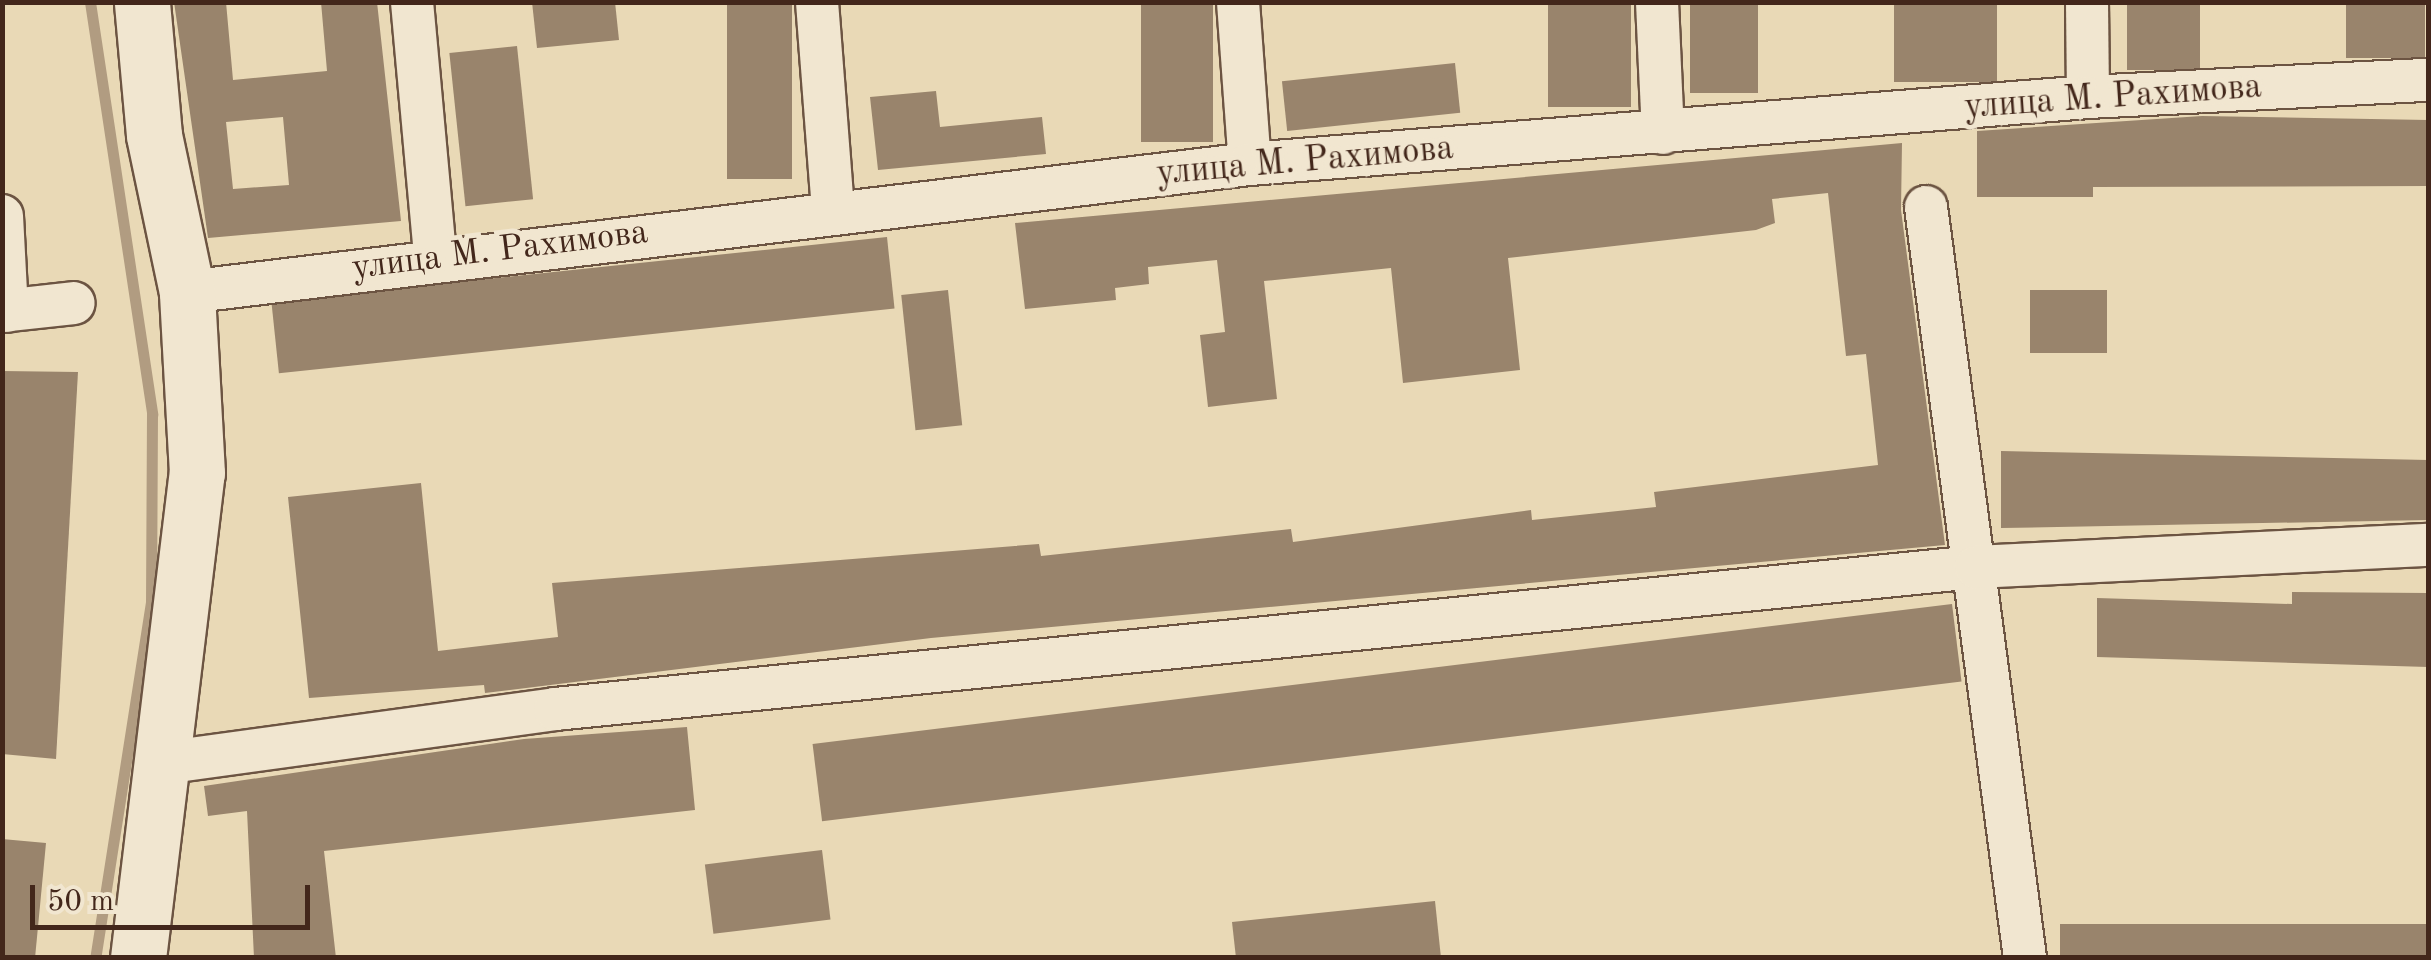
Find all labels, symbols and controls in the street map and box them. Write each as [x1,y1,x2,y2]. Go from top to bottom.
street label: улица М. Рахимова [1963,67,2263,129]
street label: улица М. Рахимова [1155,128,1455,196]
street label: улица М. Рахимова [350,212,650,290]
scale bar [35,865,315,927]
text: 50 m [47,887,114,917]

